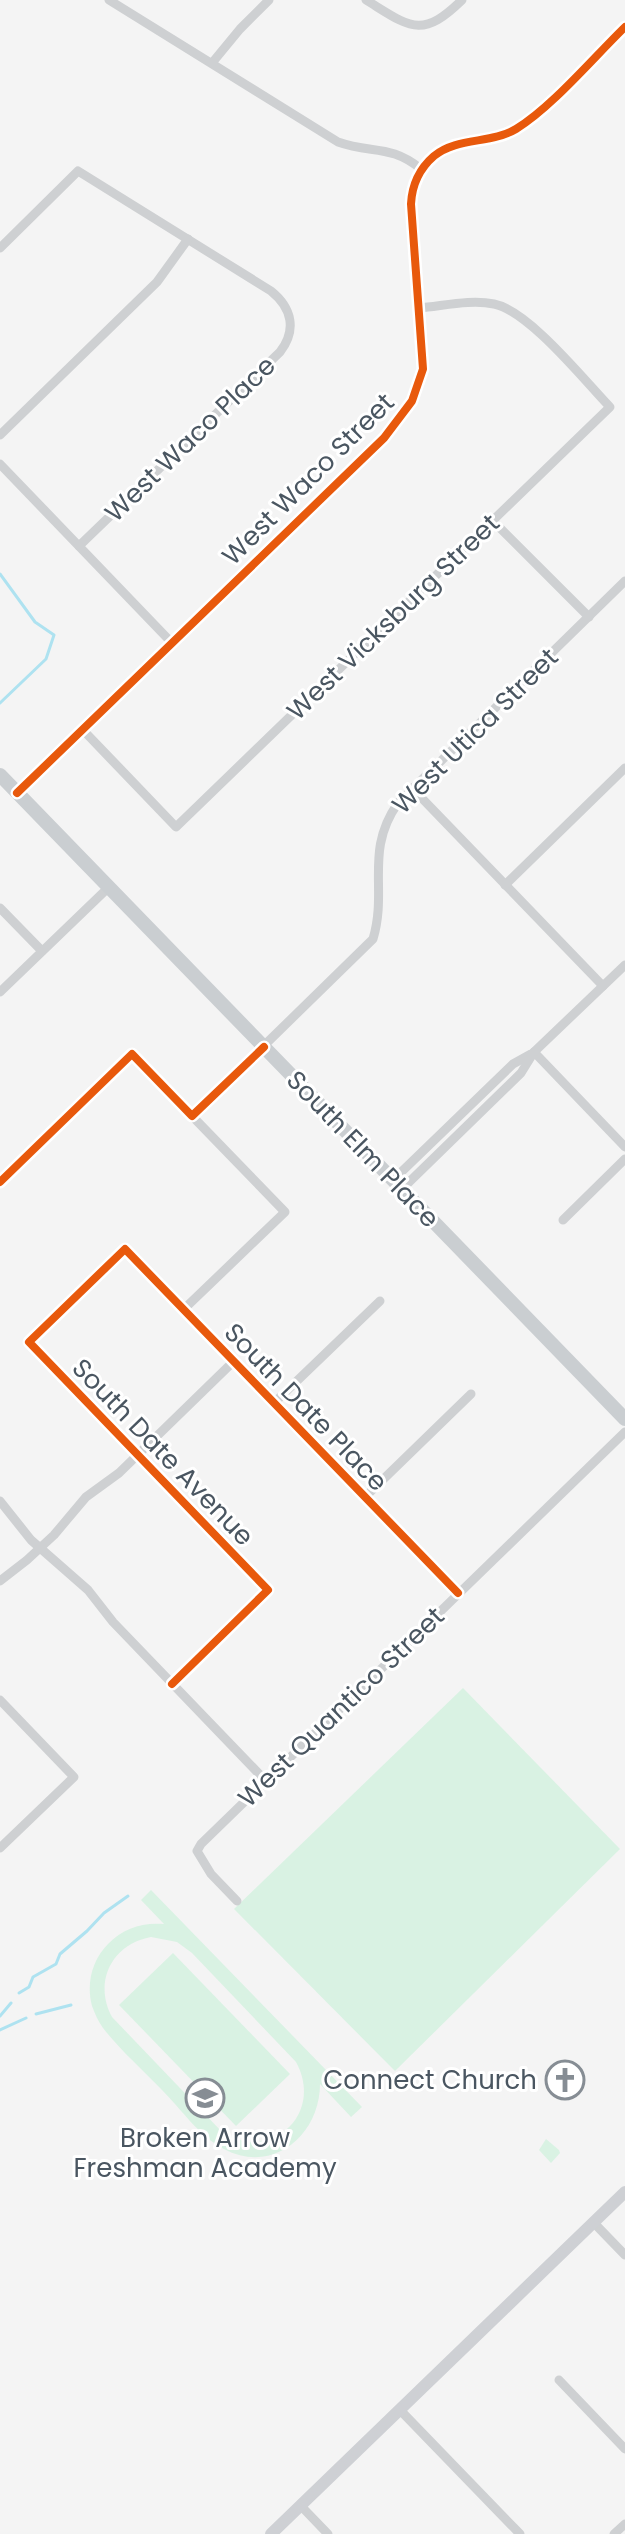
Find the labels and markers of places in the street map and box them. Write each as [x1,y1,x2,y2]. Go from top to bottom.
church icon: Connect Church [544,2059,586,2101]
place label: Connect Church [323,2062,537,2098]
school or university icon: Broken Arrow Freshman Academy [184,2077,226,2119]
place label: Broken Arrow Freshman Academy [73,2120,337,2186]

